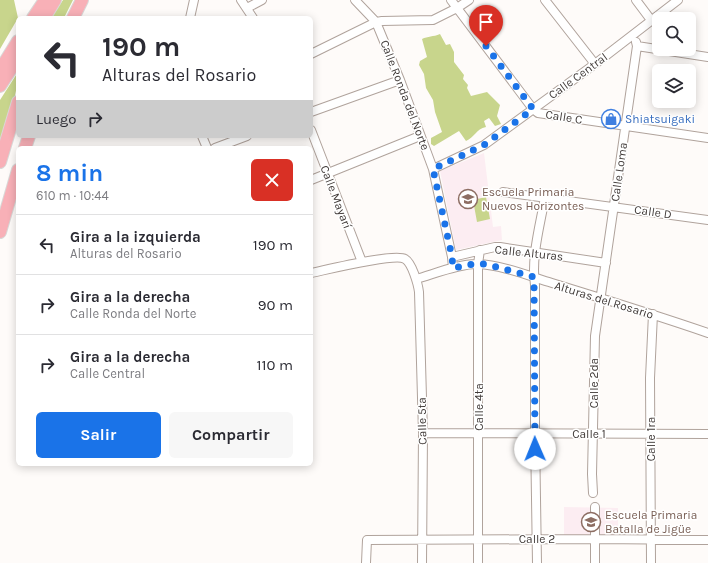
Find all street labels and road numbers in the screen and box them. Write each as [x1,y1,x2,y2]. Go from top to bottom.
street label: Calle Ronda del Norte [378,38,432,152]
street label: Calle Central [546,50,610,102]
street label: Calle C [545,107,583,127]
street label: Calle Loma [608,141,630,203]
street label: Calle Mayarí [318,163,355,231]
street label: Calle D [633,202,673,222]
street label: Calle Alturas [494,242,564,264]
street label: Alturas del Rosario [553,278,655,322]
street label: Calle 2da [587,358,601,408]
street label: Calle 4ta [472,383,486,431]
street label: Calle 5ta [415,397,429,445]
street label: Calle 1ra [644,417,658,461]
street label: Calle 1 [572,427,606,441]
street label: Calle 2 [519,532,555,546]

